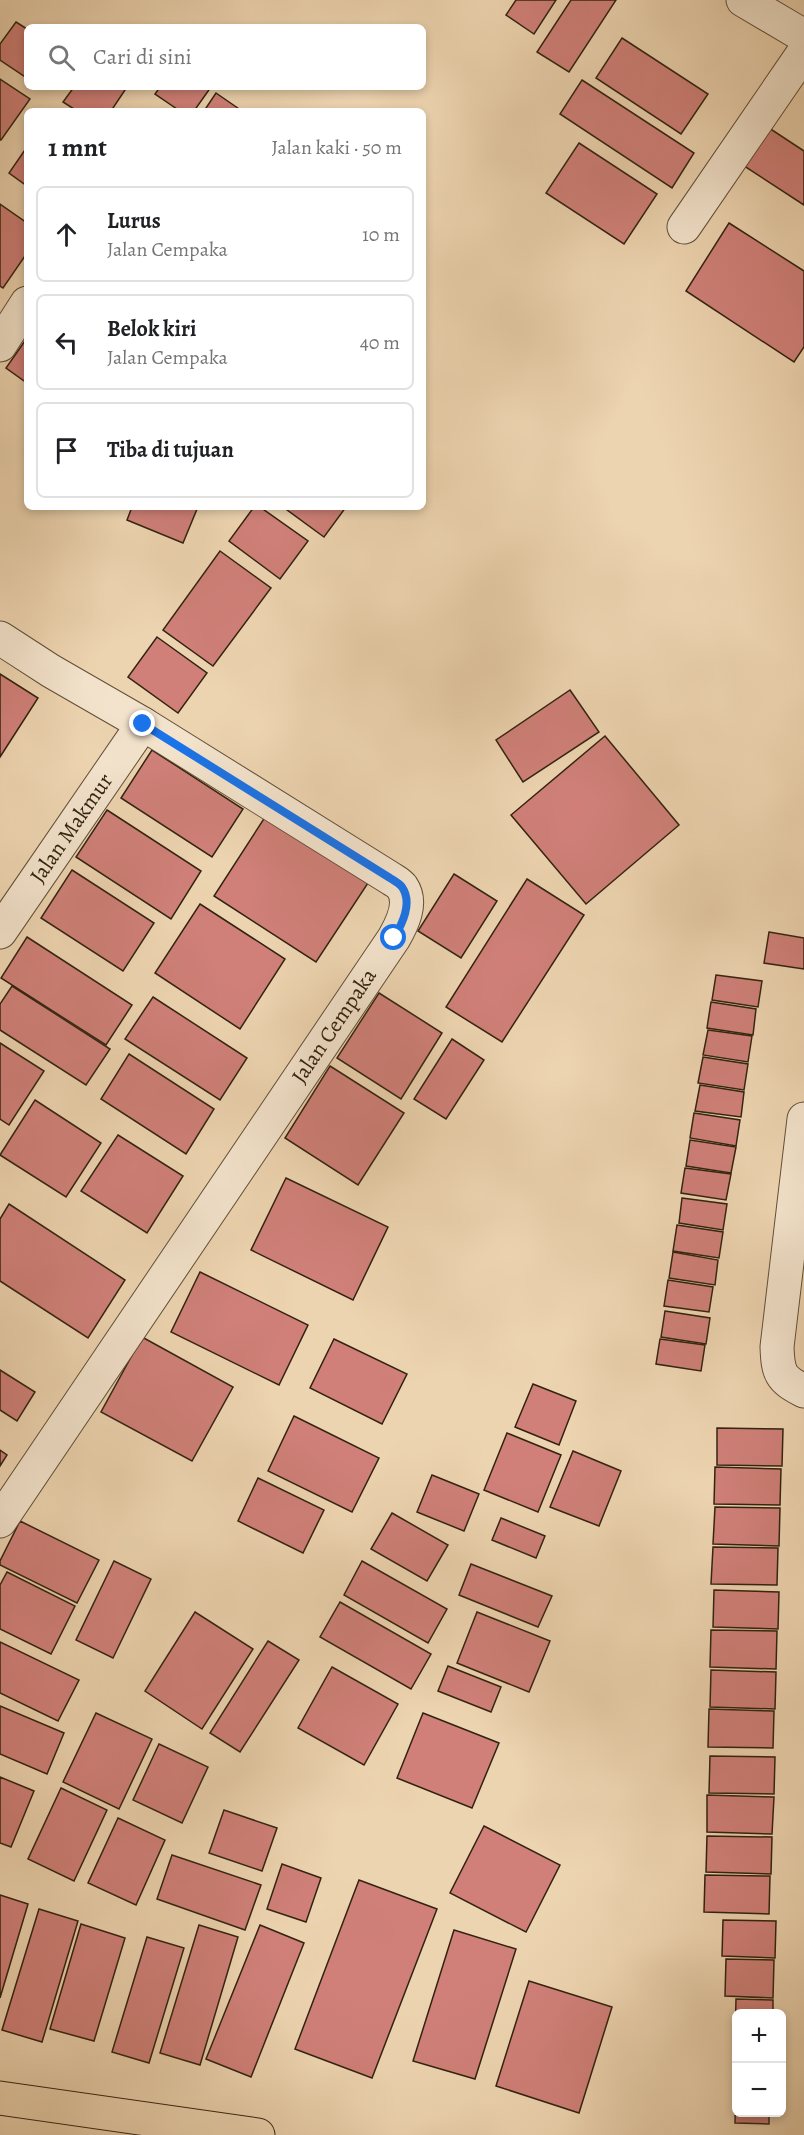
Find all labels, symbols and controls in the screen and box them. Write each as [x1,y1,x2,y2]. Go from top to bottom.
search box [24,24,426,90]
icon: search [45,41,78,74]
text: Cari di sini [93,42,192,72]
text: 1 mnt [48,130,107,165]
text: Jalan kaki · 50 m [271,134,402,161]
text: Lurus [107,206,161,236]
icon: ahead [50,218,83,251]
text: 10 m [362,221,400,248]
text: Jalan Cempaka [107,236,228,263]
text: Belok kiri [107,314,196,344]
icon: left [50,326,83,359]
text: 40 m [360,329,400,356]
text: Jalan Cempaka [107,344,228,371]
icon: arrive [50,434,83,467]
text: Tiba di tujuan [107,435,234,465]
route end [129,710,155,736]
street label: Jalan Makmur [23,767,120,889]
route start [380,924,406,950]
street label: Jalan Cempaka [284,962,384,1089]
map controls [732,2009,786,2117]
button: + [732,2009,786,2063]
button: − [732,2063,786,2117]

